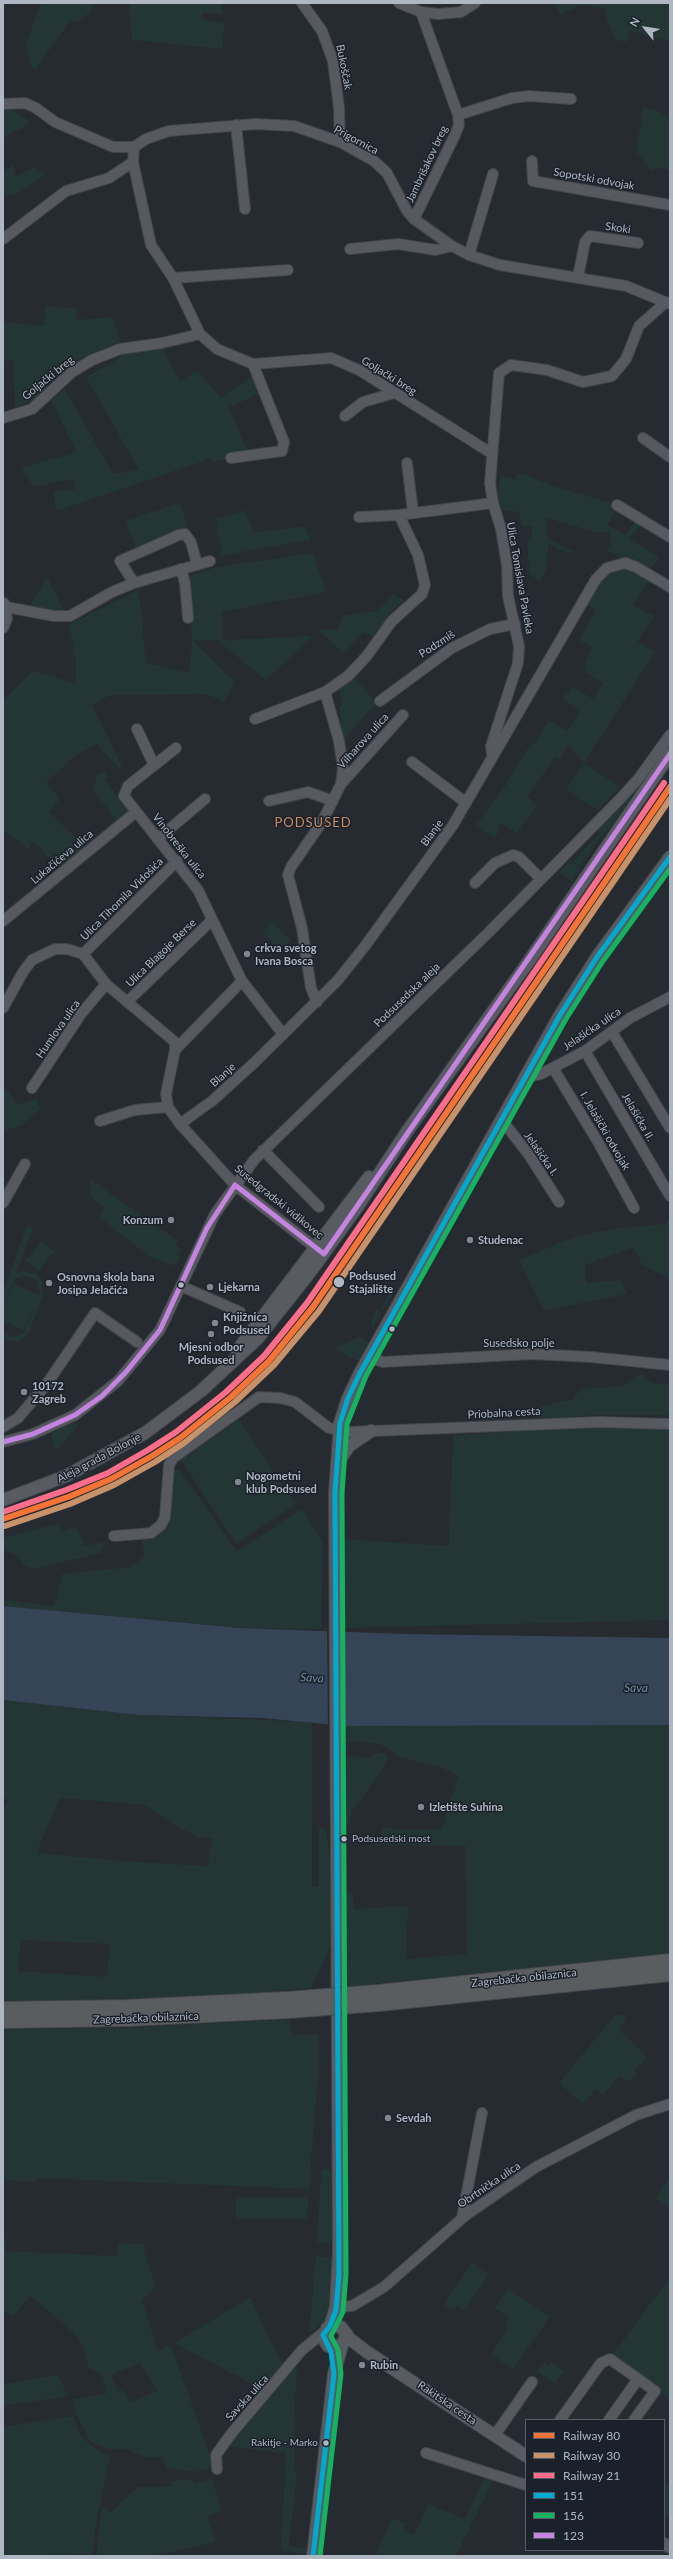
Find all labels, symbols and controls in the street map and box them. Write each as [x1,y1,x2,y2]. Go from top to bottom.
north arrow [625,8,665,48]
text: N [626,15,642,29]
street label: Bukoščak [333,43,355,91]
street label: Prigornica [331,123,381,157]
street label: Jambrišakov breg [403,123,451,205]
street label: Sopotski odvojak [552,165,636,193]
street label: Skoki [604,220,632,236]
street label: Goljački breg [19,353,77,403]
street label: Goljački breg [359,354,419,398]
street label: Ulica Tomislava Pavleka [504,521,536,635]
street label: Podzmiš [417,628,457,660]
street label: Vilharova ulica [335,711,391,771]
street label: Vinobreška ulica [150,811,208,881]
district label: PODSUSED [274,815,352,831]
street label: Blanje [418,817,446,849]
street label: Lukačićeva ulica [28,827,96,887]
street label: Ulica Tihomila Vidošića [78,855,166,943]
street label: Ulica Blagoje Berse [123,916,199,990]
place label: crkva svetog Ivana Bosca [255,941,317,967]
marker: crkva svetog Ivana Bosca [242,949,252,959]
street label: Podsusedska aleja [371,960,443,1030]
street label: Humlova ulica [33,997,83,1061]
street label: Jelašićka ulica [561,1005,623,1053]
street label: Blanje [208,1060,238,1090]
street label: I. Jelašički odvojak [577,1089,633,1173]
street label: Jelašićka II. [619,1090,657,1144]
street label: Jelašićka I. [521,1130,561,1178]
street label: Susedgradski vidikovec [232,1162,326,1242]
place label: Konzum [123,1213,163,1227]
marker: Konzum [166,1215,176,1225]
place label: Studenac [478,1233,523,1247]
marker: Studenac [465,1235,475,1245]
place label: Podsused Stajalište [349,1269,396,1295]
place label: Osnovna škola bana Josipa Jelačića [57,1270,155,1296]
marker: Podsused Stajalište [332,1275,346,1289]
marker: Osnovna škola bana Josipa Jelačića [44,1278,54,1288]
unlabelled marker [176,1280,186,1290]
place label: Ljekarna [218,1280,260,1294]
marker: Ljekarna [205,1282,215,1292]
place label: Knjižnica Podsused [223,1310,270,1336]
marker: Knjižnica Podsused [210,1318,220,1328]
unlabelled marker [387,1324,397,1334]
marker: Mjesni odbor Podsused [206,1329,216,1339]
street label: Susedsko polje [483,1336,555,1350]
place label: Mjesni odbor Podsused [179,1340,243,1366]
place label: 10172 Zagreb [32,1379,66,1405]
marker: 10172 Zagreb [19,1387,29,1397]
street label: Priobalna cesta [467,1404,541,1422]
street label: Aleja grada Bolonje [55,1430,143,1486]
place label: Nogometni klub Podsused [246,1469,317,1495]
marker: Nogometni klub Podsused [233,1477,243,1487]
water label: Sava [300,1670,324,1686]
water label: Sava [624,1681,648,1695]
place label: Izletište Suhina [429,1800,503,1814]
marker: Izletište Suhina [416,1802,426,1812]
place label: Podsusedski most [352,1833,430,1845]
marker: Podsusedski most [339,1834,349,1844]
street label: Zagrebačka obilaznica [471,1966,577,1990]
street label: Zagrebačka obilaznica [93,2010,199,2026]
place label: Sevdah [396,2111,431,2125]
marker: Sevdah [383,2113,393,2123]
street label: Obrtnička ulica [455,2159,523,2211]
place label: Rubin [370,2358,398,2372]
marker: Rubin [357,2360,367,2370]
street label: Savska ulica [223,2372,271,2424]
street label: Rakitska cesta [415,2378,479,2428]
legend [525,2419,665,2551]
text: Railway 80 [563,2428,620,2443]
place label: Rakitje - Marko [251,2437,318,2449]
marker: Rakitje - Marko [321,2438,331,2448]
text: Railway 30 [563,2448,620,2463]
text: Railway 21 [563,2468,620,2483]
text: 151 [563,2488,584,2503]
text: 156 [563,2508,584,2523]
text: 123 [563,2528,584,2543]

